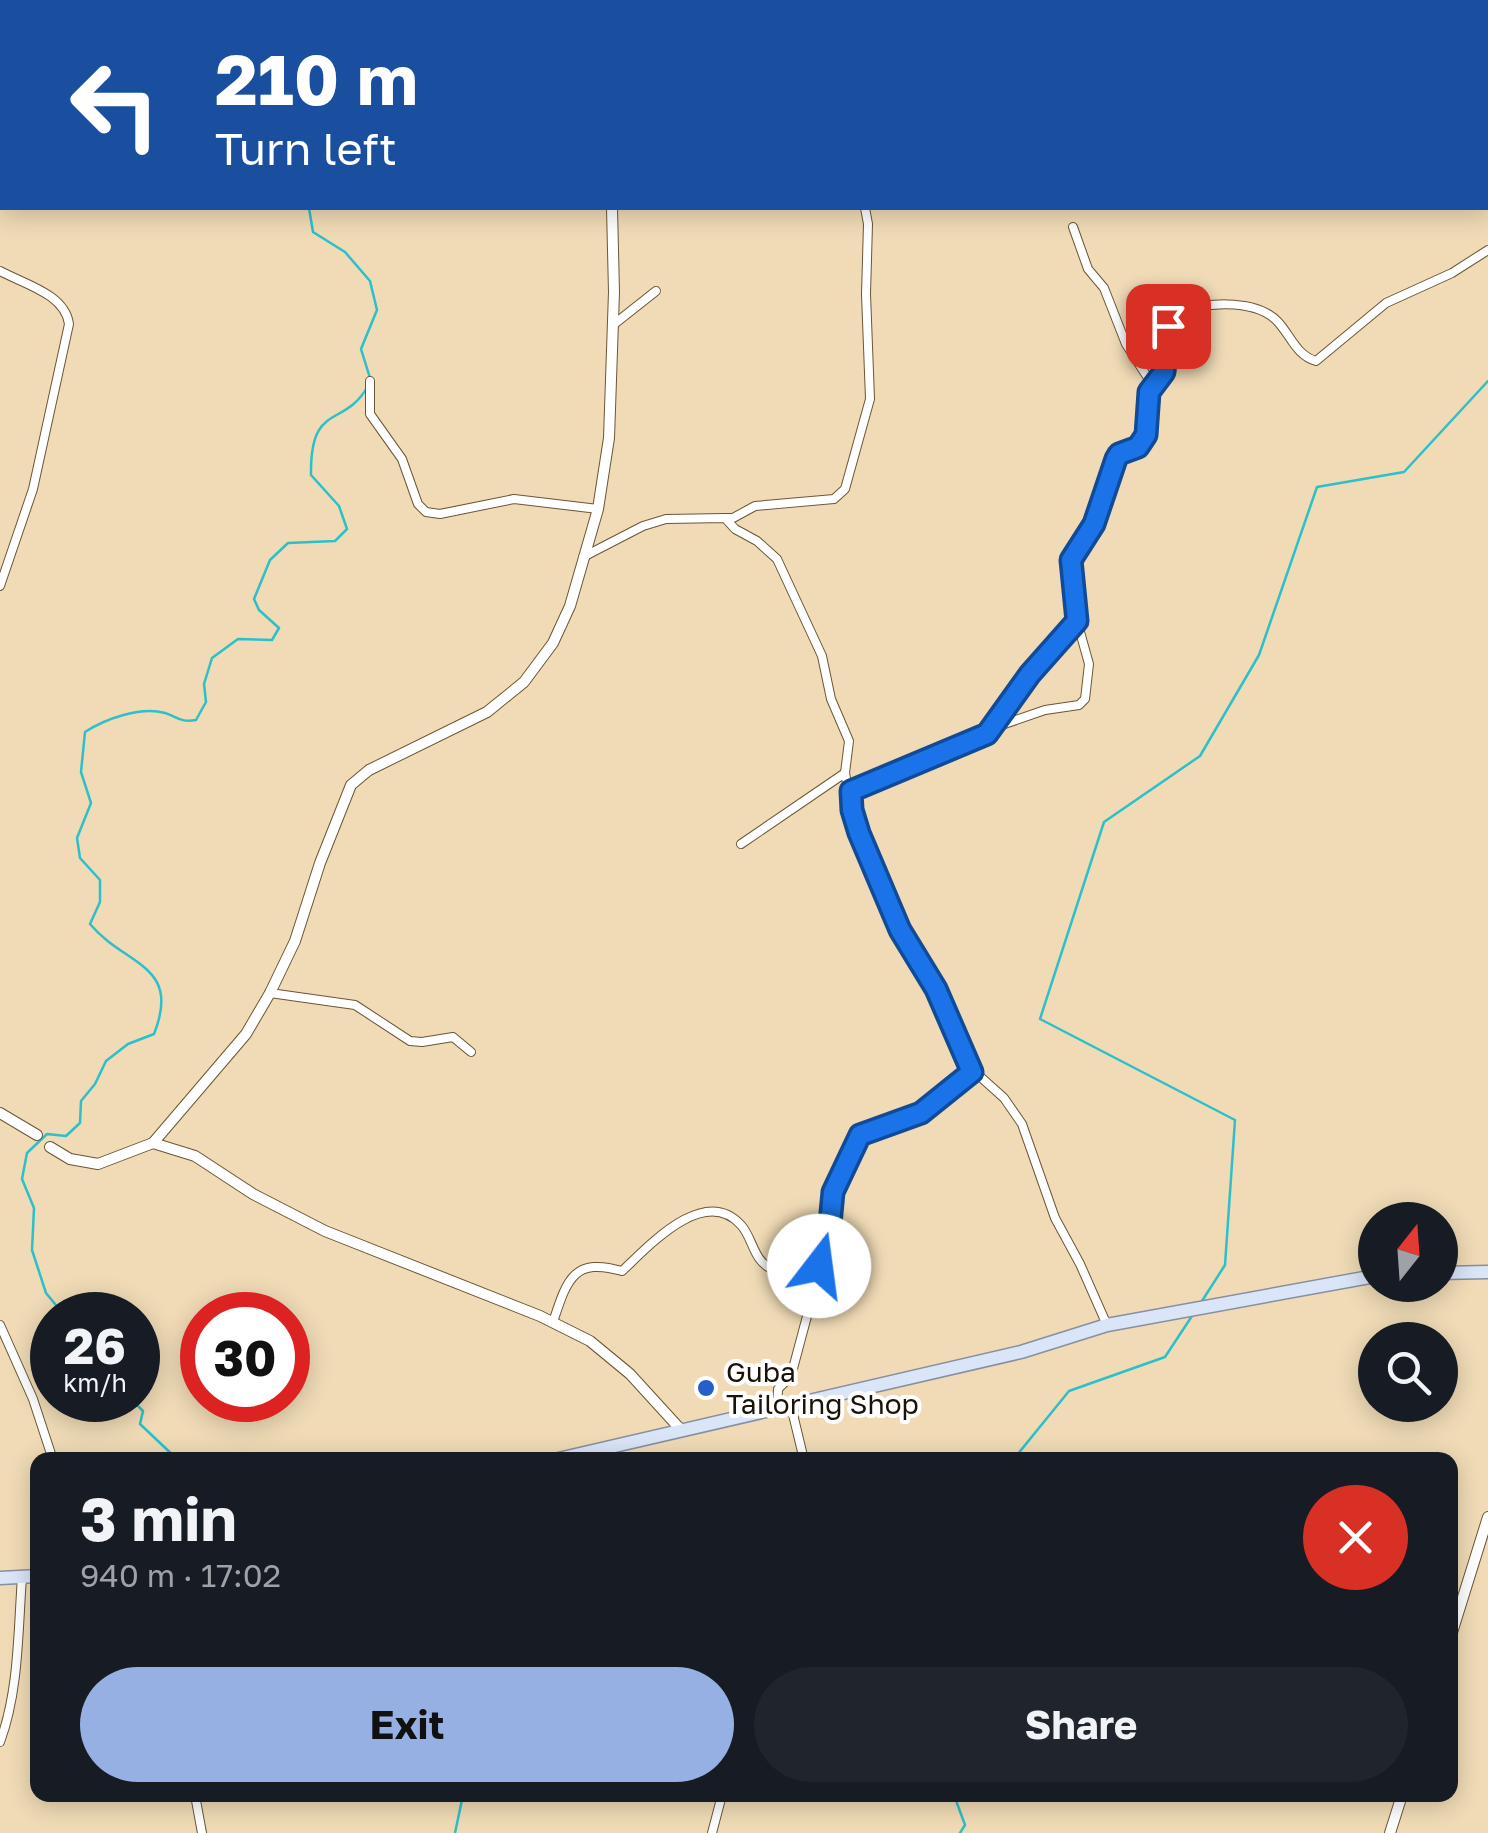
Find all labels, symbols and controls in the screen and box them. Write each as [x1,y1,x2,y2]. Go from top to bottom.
text: 210 m [215,36,418,120]
icon: left [50,40,180,170]
text: Turn left [215,121,397,175]
pin [1126,284,1211,369]
icon: arrive [1141,299,1196,354]
north arrow [1358,1202,1458,1302]
map controls [1358,1202,1458,1422]
position arrow [767,1214,871,1318]
speed limit sign: 30 [180,1292,310,1422]
text: 26 [64,1315,126,1375]
button: search [1358,1322,1458,1422]
place label: Guba Tailoring Shop [726,1355,919,1420]
text: km/h [63,1367,127,1398]
marker: Guba Tailoring Shop [695,1377,717,1399]
text: 3 min [80,1482,237,1554]
button: close [1303,1485,1408,1590]
text: 940 m · 17:02 [80,1556,281,1594]
button: Exit [80,1667,734,1782]
button: Share [754,1667,1408,1782]

